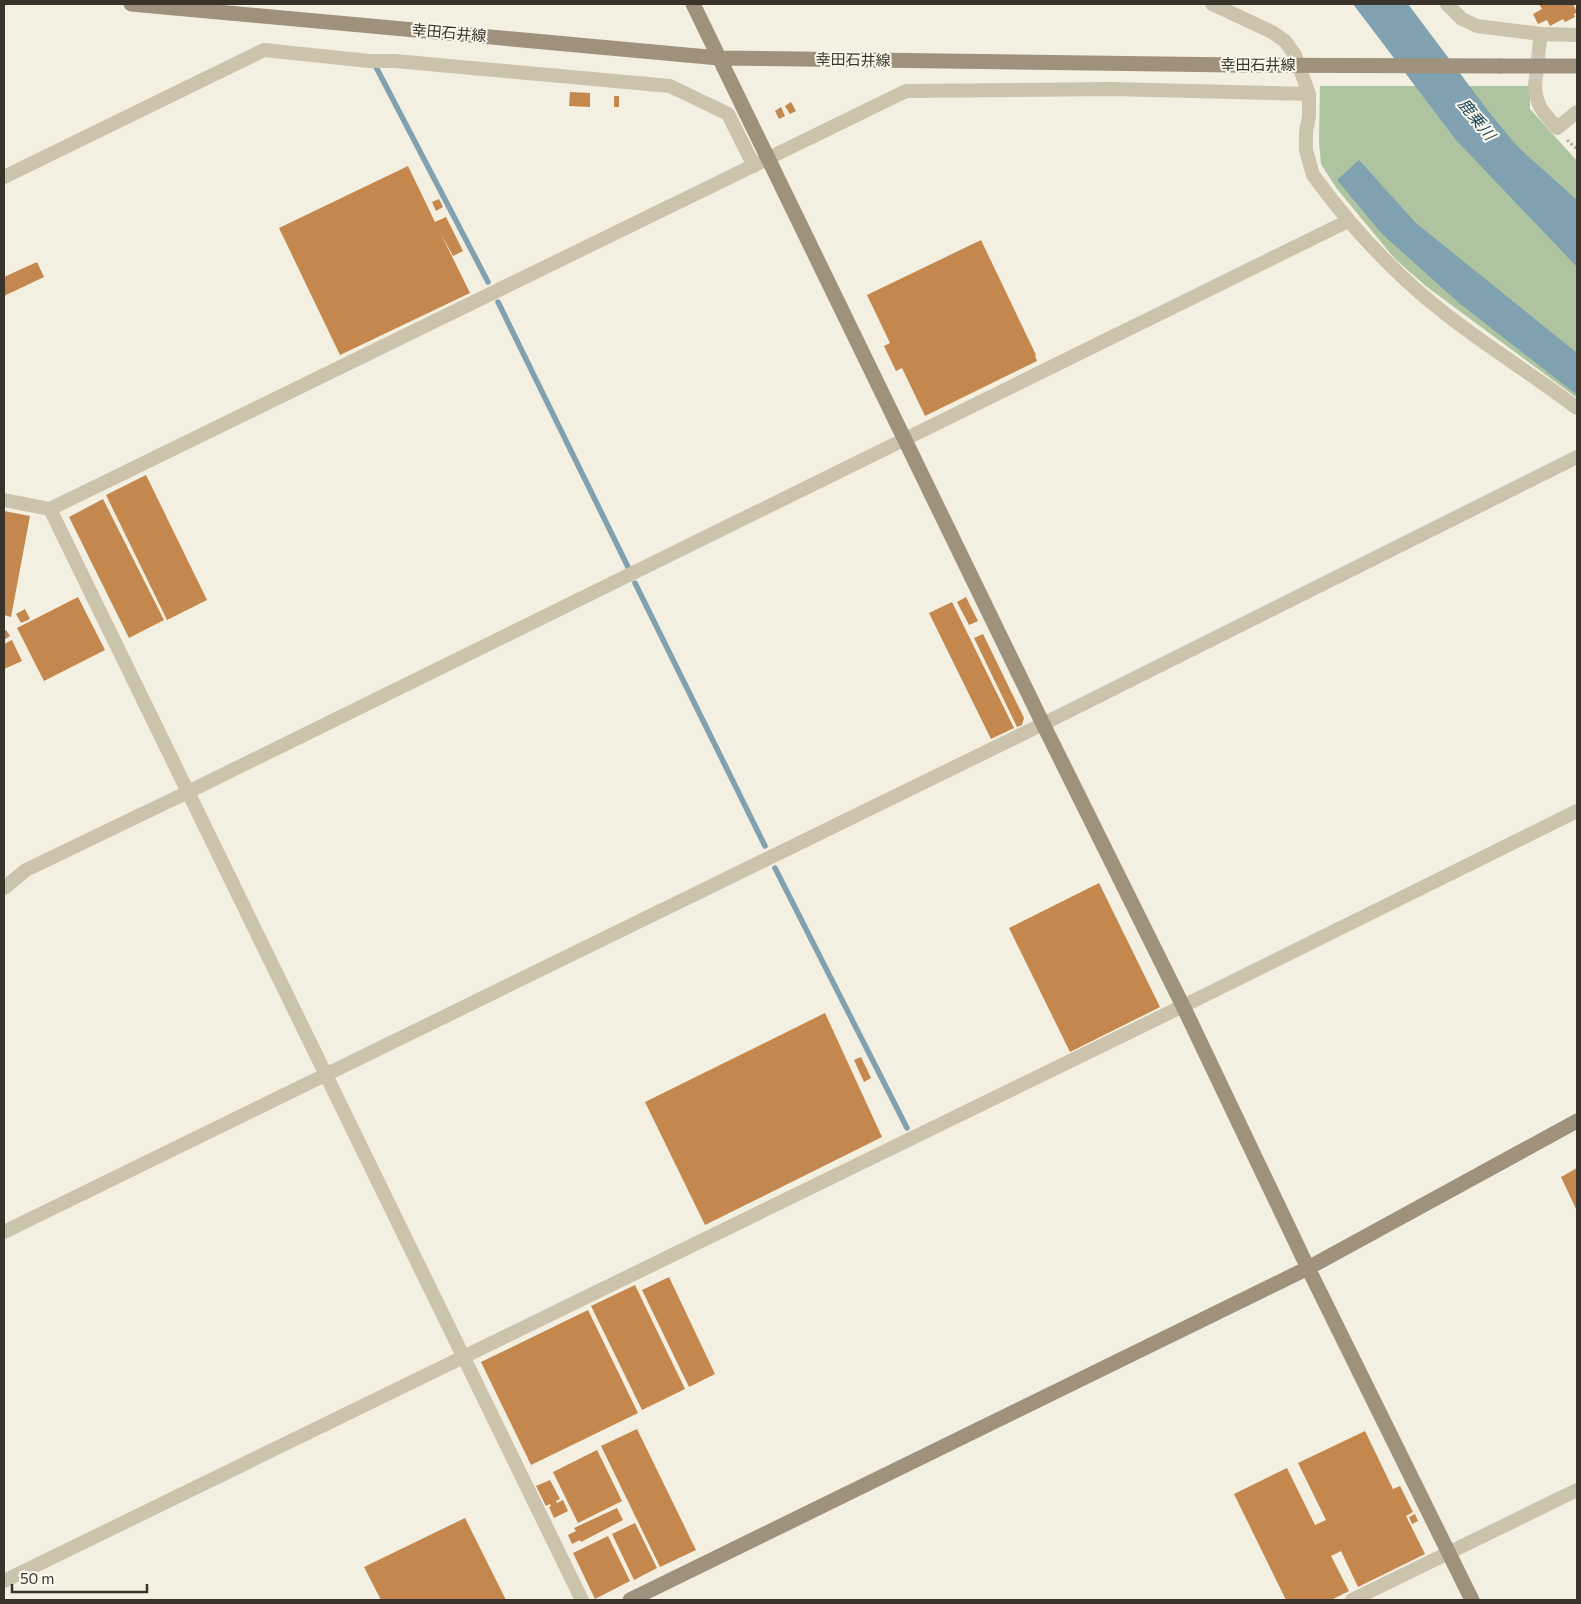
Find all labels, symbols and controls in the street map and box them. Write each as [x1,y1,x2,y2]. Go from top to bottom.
street label: 幸田石井線 [411,20,487,44]
street label: 幸田石井線 [815,49,891,69]
street label: 幸田石井線 [1220,55,1296,73]
water label: 鹿乗川 [1455,94,1501,145]
scale bar [12,1562,148,1594]
text: 50 m [20,1569,54,1587]

